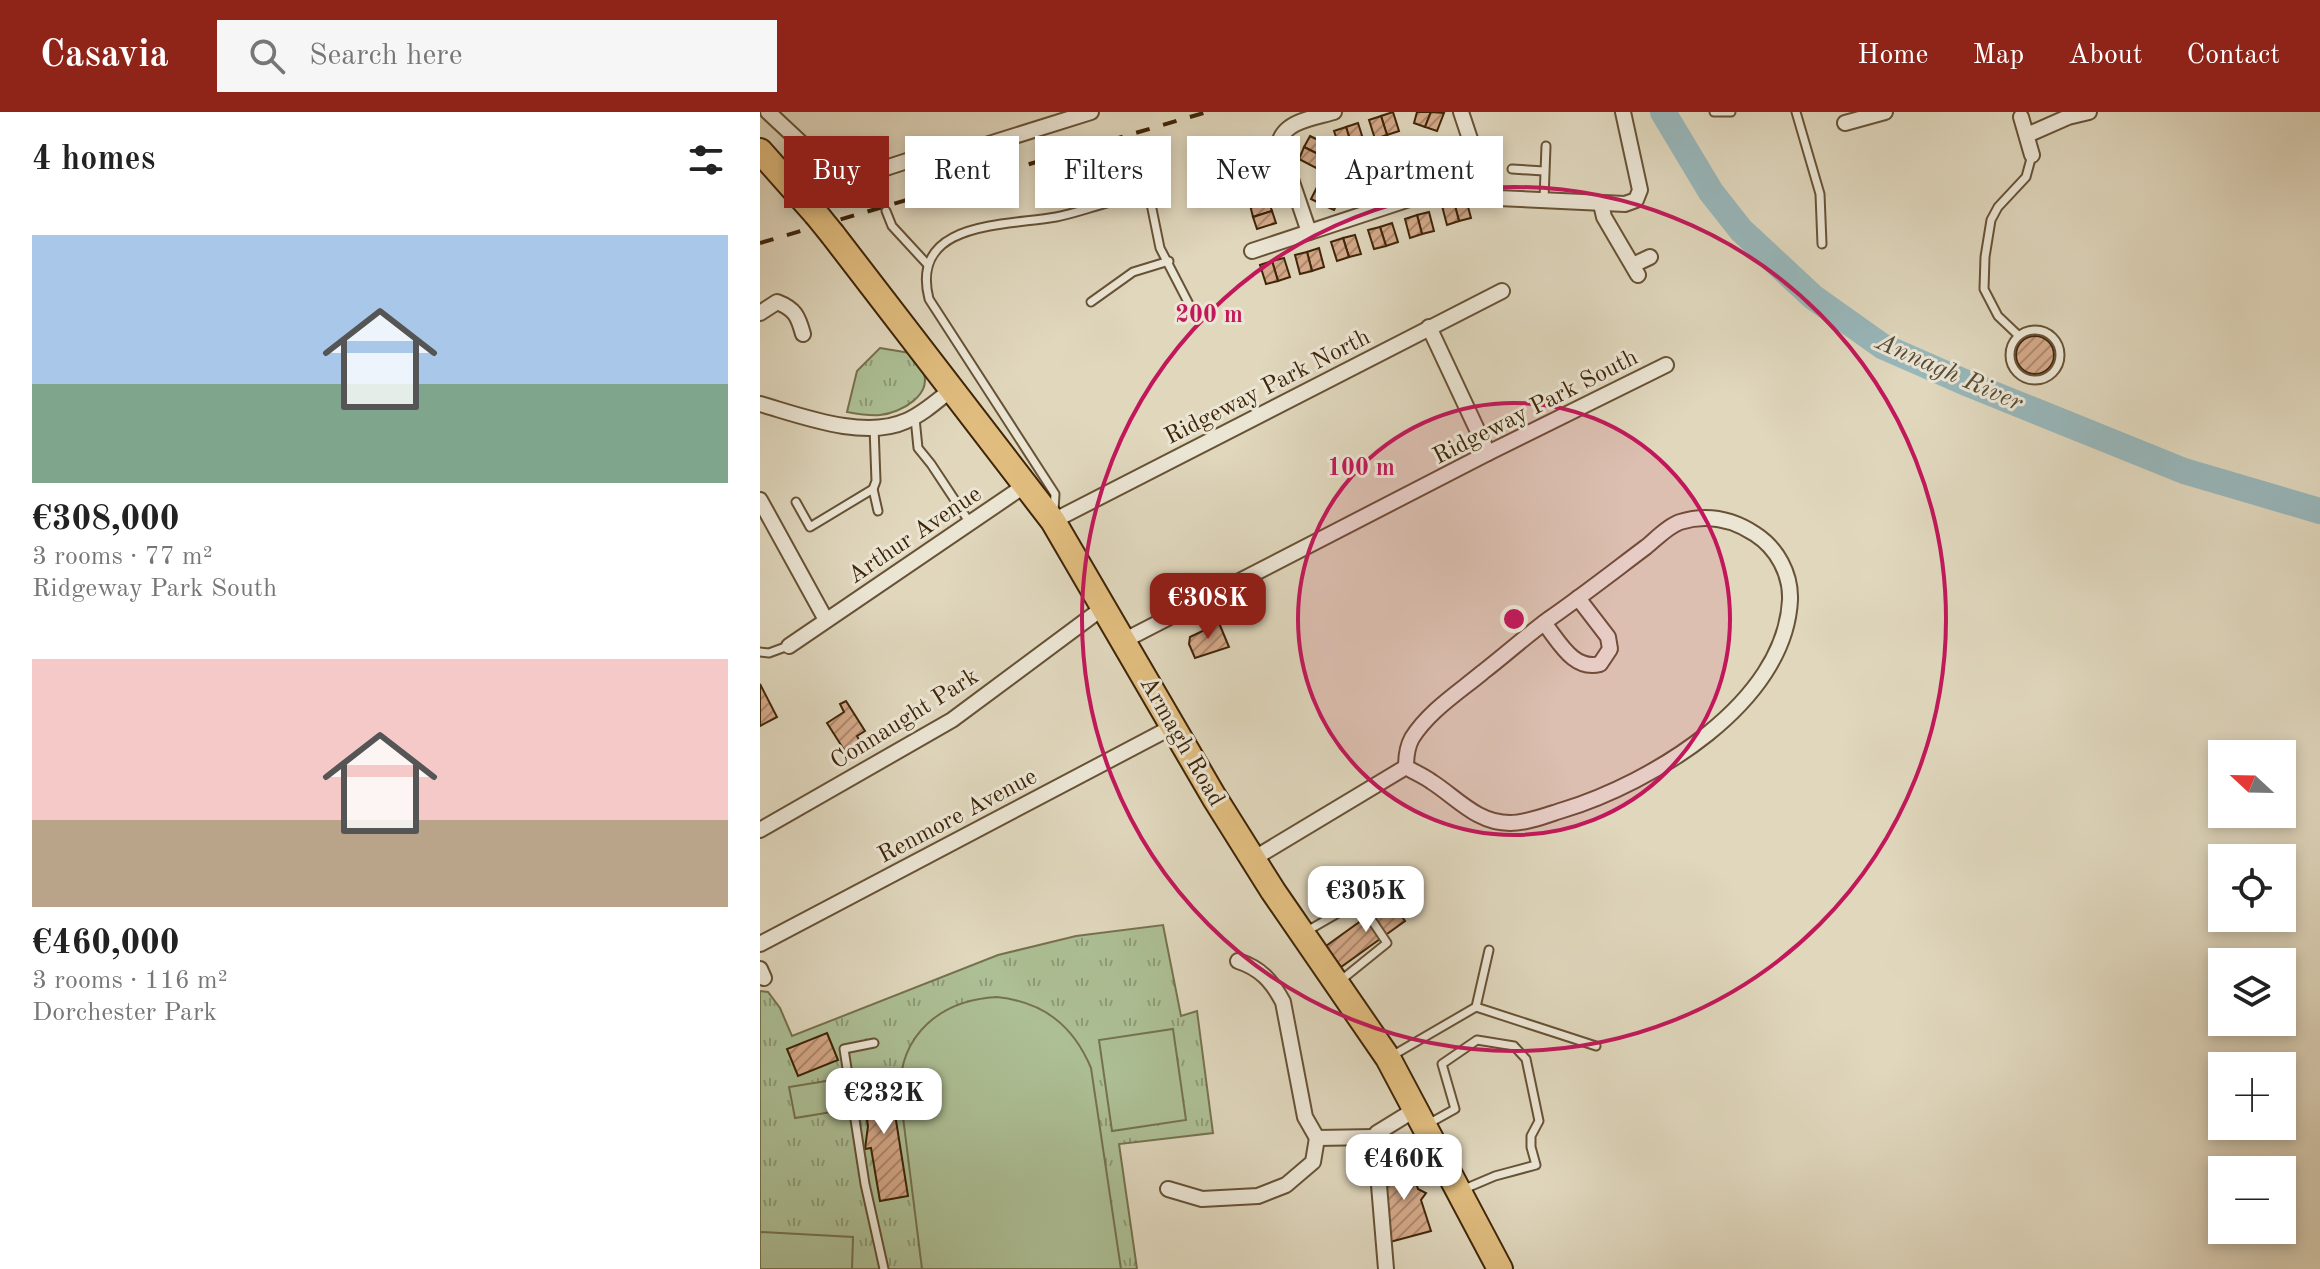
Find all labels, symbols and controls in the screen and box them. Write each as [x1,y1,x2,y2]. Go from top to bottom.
search box [217,20,777,92]
icon: search [245,34,289,78]
text: Casavia [40,37,169,75]
text: Search here [309,41,462,71]
text: Home [1857,42,1928,70]
text: Map [1972,42,2024,70]
text: About [2068,42,2143,70]
text: Contact [2187,42,2280,70]
chip: Buy [784,136,889,208]
chip: Rent [905,136,1019,208]
chip: Filters [1035,136,1171,208]
chip: New [1187,136,1300,208]
chip: Apartment [1316,136,1503,208]
icon: filters [684,138,728,182]
text: 4 homes [32,143,155,177]
icon: home [308,287,452,431]
text: 200 m [1175,304,1243,328]
street label: Ridgeway Park North [1161,326,1374,450]
water label: Annagh River [1870,328,2027,417]
street label: Ridgeway Park South [1430,346,1642,470]
text: 100 m [1327,457,1395,481]
street label: Arthur Avenue [844,482,986,589]
text: €308,000 [32,503,180,537]
text: 3 rooms · 77 m² [32,544,213,570]
pin: €308K [1152,573,1264,641]
text: Ridgeway Park South [32,576,277,602]
text: €308K [1168,586,1248,612]
centre of rings [1500,605,1528,633]
street label: Connaught Park [827,665,983,775]
street label: Armagh Road [1135,673,1228,811]
icon: home [308,711,452,855]
north arrow [2208,740,2296,828]
map controls [2208,740,2296,1244]
street label: Renmore Avenue [875,765,1041,869]
button: locate [2208,844,2296,932]
pin: €305K [1310,866,1422,934]
text: €305K [1326,879,1406,905]
text: €460,000 [32,927,180,961]
button: layers [2208,948,2296,1036]
text: 3 rooms · 116 m² [32,968,228,994]
text: Dorchester Park [32,1000,217,1026]
button: + [2208,1052,2296,1140]
pin: €232K [828,1068,940,1136]
text: €232K [844,1081,924,1107]
pin: €460K [1348,1134,1460,1202]
text: €460K [1364,1147,1444,1173]
button: − [2208,1156,2296,1244]

